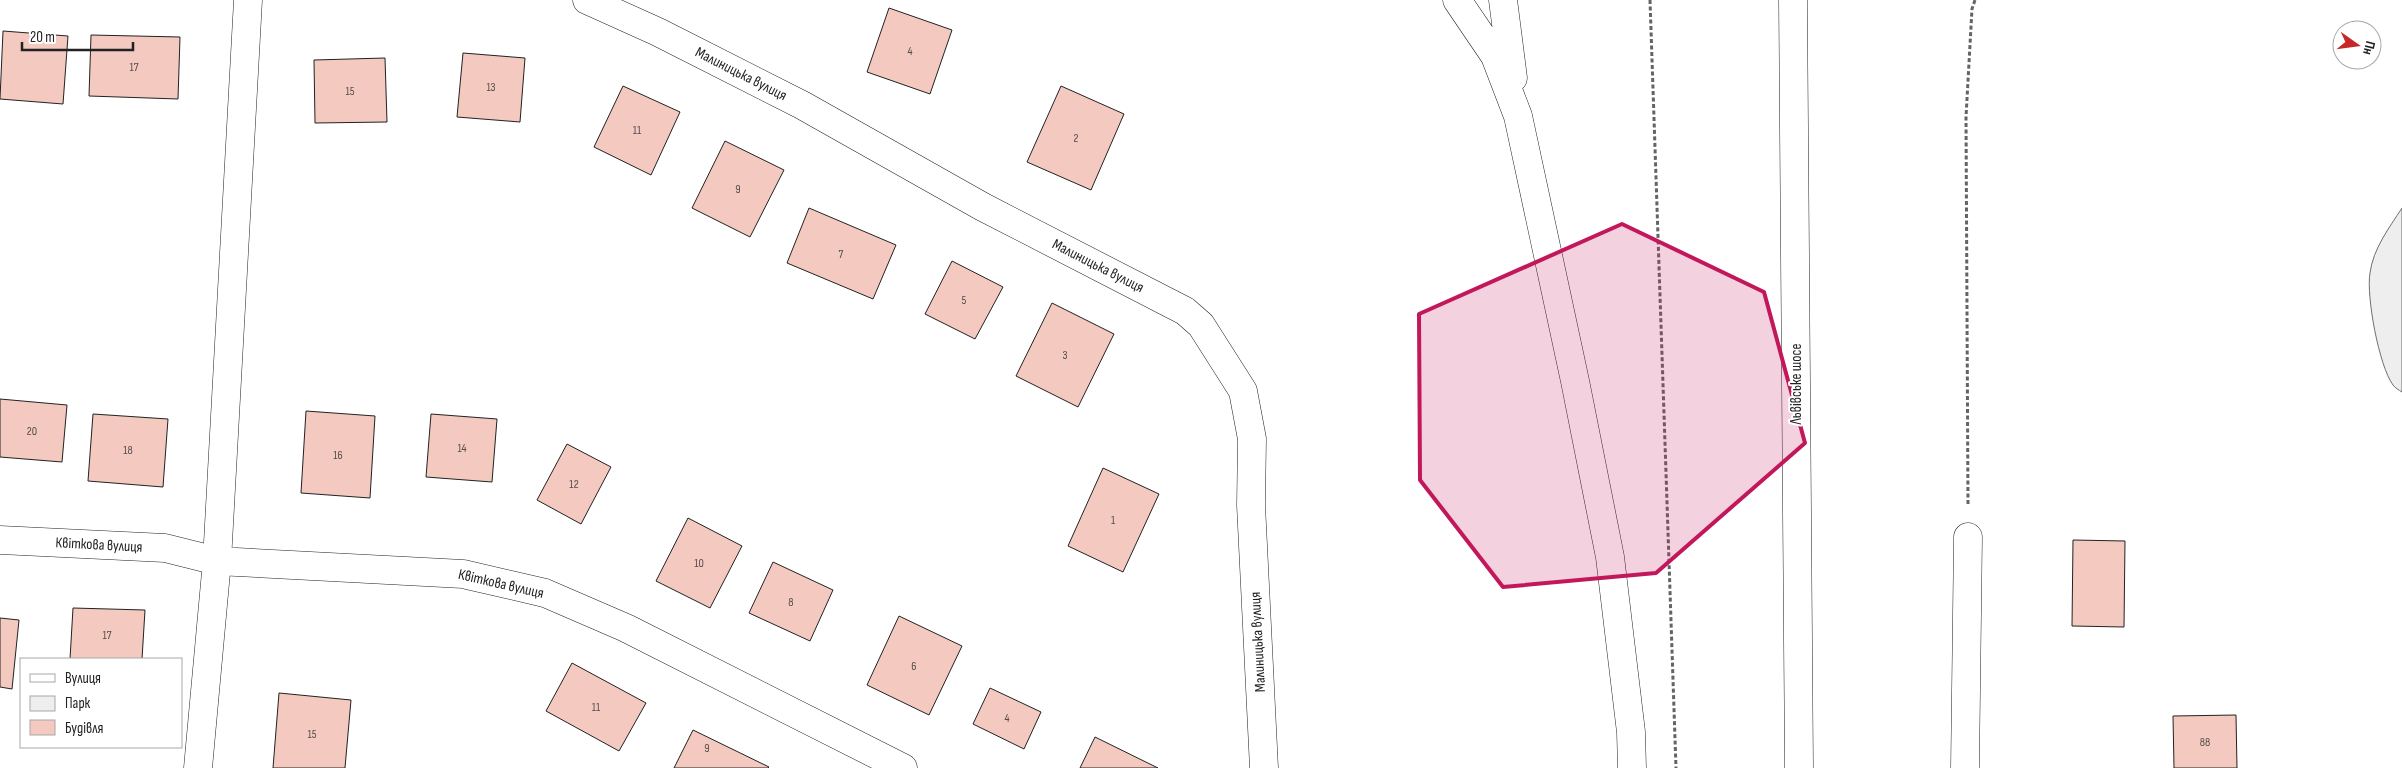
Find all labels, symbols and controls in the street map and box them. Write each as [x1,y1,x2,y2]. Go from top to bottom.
scale bar [22,20,134,52]
north arrow [2332,20,2382,70]
text: 20 m [30,28,55,47]
text: Пн [2359,39,2379,57]
street label: Малиницька вулиця [692,43,790,105]
house number: 4 [907,44,913,59]
house number: 17 [130,60,139,75]
house number: 13 [486,80,496,95]
house number: 15 [345,84,355,99]
house number: 11 [633,123,642,138]
house number: 2 [1074,131,1079,146]
house number: 9 [735,182,741,197]
street label: Малиницька вулиця [1049,235,1147,297]
house number: 7 [839,247,844,262]
house number: 5 [962,293,967,308]
street label: Львівське шосе [1787,343,1806,426]
house number: 3 [1062,348,1068,363]
house number: 20 [27,424,37,439]
house number: 14 [457,441,467,456]
house number: 18 [123,443,133,458]
house number: 16 [333,448,343,463]
house number: 12 [569,477,579,492]
house number: 1 [1111,513,1116,528]
street label: Квіткова вулиця [55,533,143,557]
house number: 10 [694,556,704,571]
street label: Квіткова вулиця [456,565,546,603]
street label: Малиницька вулиця [1246,591,1270,693]
house number: 8 [788,595,794,610]
house number: 17 [103,628,112,643]
legend [20,658,182,748]
house number: 6 [911,659,917,674]
text: Вулиця [65,669,101,688]
text: Парк [65,694,91,713]
house number: 11 [592,700,601,715]
house number: 4 [1004,711,1010,726]
text: Будівля [65,719,104,738]
house number: 15 [307,727,317,742]
house number: 88 [2200,735,2210,750]
house number: 9 [704,741,710,756]

